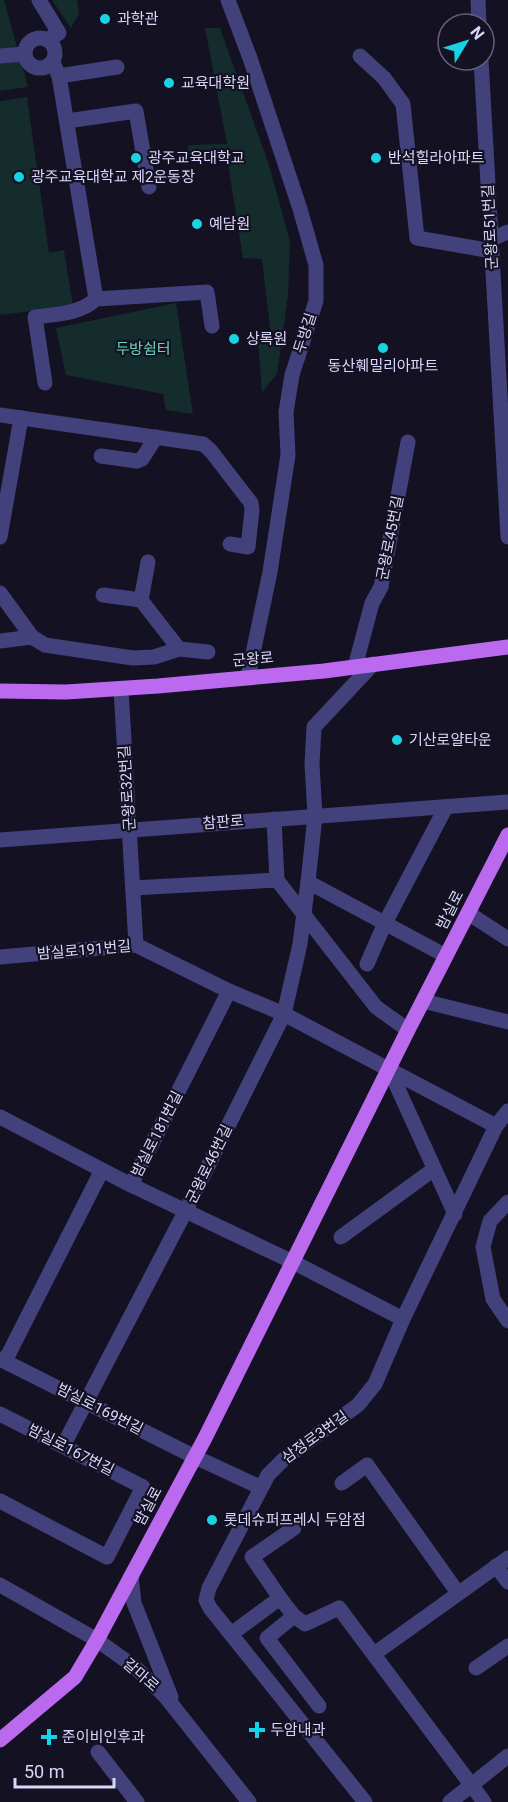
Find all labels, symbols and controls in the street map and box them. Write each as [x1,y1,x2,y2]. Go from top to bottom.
place label: 과학관 [117,10,159,28]
marker: 과학관 [98,12,112,26]
north arrow [436,12,496,72]
text: N [466,23,488,43]
place label: 교육대학원 [181,74,250,92]
marker: 교육대학원 [162,76,176,90]
place label: 광주교육대학교 [148,149,245,167]
place label: 반석힐라아파트 [388,149,485,167]
marker: 광주교육대학교 [129,151,143,165]
marker: 반석힐라아파트 [369,151,383,165]
place label: 광주교육대학교 제2운동장 [31,168,195,186]
marker: 광주교육대학교 제2운동장 [12,170,26,184]
street label: 군왕로51번길 [479,184,501,270]
place label: 예담원 [209,215,250,233]
marker: 예담원 [190,217,204,231]
street label: 두방길 [290,311,320,355]
place label: 상록원 [246,330,287,348]
marker: 상록원 [227,332,241,346]
park label: 두방쉼터 [115,340,171,358]
marker: 동산훼밀리아파트 [376,341,390,355]
place label: 동산훼밀리아파트 [328,357,438,375]
street label: 군왕로45번길 [373,494,407,582]
street label: 군왕로 [232,648,274,670]
place label: 기산로얄타운 [409,731,492,749]
marker: 기산로얄타운 [390,733,404,747]
street label: 군왕로32번길 [115,745,139,831]
street label: 참판로 [202,812,244,832]
street label: 밤실로 [433,887,467,933]
street label: 밤실로191번길 [36,937,132,963]
street label: 밤실로181번길 [128,1088,186,1180]
street label: 군왕로46번길 [182,1121,236,1207]
street label: 밤실로169번길 [54,1380,146,1438]
street label: 삼정로3번길 [278,1407,352,1467]
street label: 밤실로167번길 [25,1421,117,1479]
street label: 밤실로 [130,1483,166,1529]
place label: 롯데슈퍼프레시 두암점 [224,1511,366,1529]
marker: 롯데슈퍼프레시 두암점 [205,1513,219,1527]
street label: 갈마로 [119,1655,163,1695]
marker: 두암내과 [248,1721,266,1739]
place label: 두암내과 [270,1721,325,1739]
marker: 준이비인후과 [40,1728,58,1746]
place label: 준이비인후과 [62,1728,145,1746]
scale bar [15,1751,114,1789]
text: 50 m [24,1761,64,1782]

